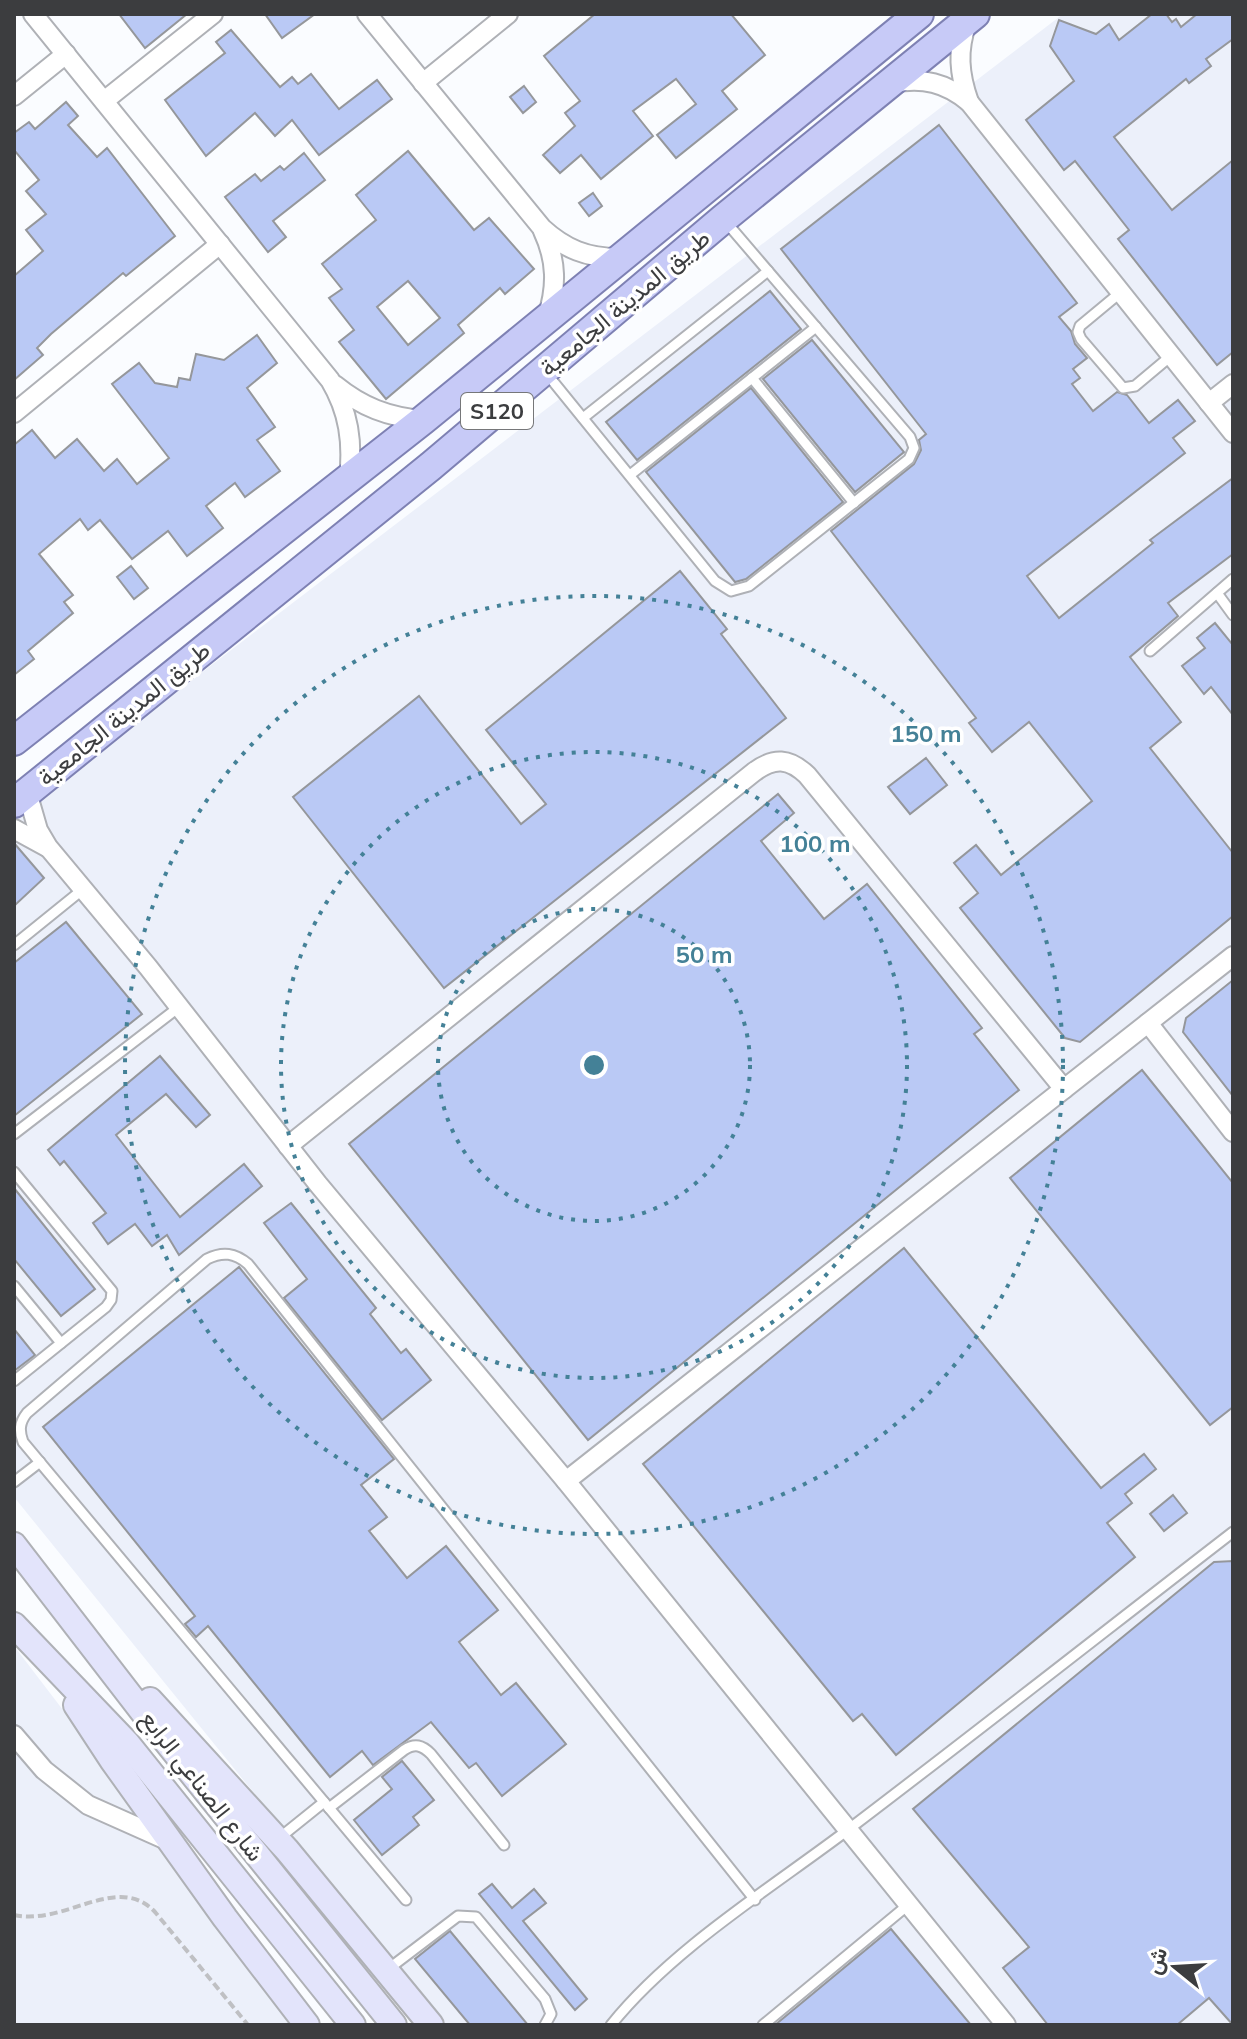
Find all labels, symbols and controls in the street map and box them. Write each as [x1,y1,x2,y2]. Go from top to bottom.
street label: طريق المدينة الجامعية [533,222,716,383]
road number: S120 [461,393,533,429]
street label: طريق المدينة الجامعية [31,634,216,793]
text: 150 m [890,718,962,748]
text: 100 m [779,828,851,858]
text: 50 m [676,939,732,969]
centre of rings [580,1051,608,1079]
street label: شارع الصناعي الرابع [131,1704,271,1870]
north arrow [1135,1927,1215,2007]
text: ش [1139,1944,1173,1978]

